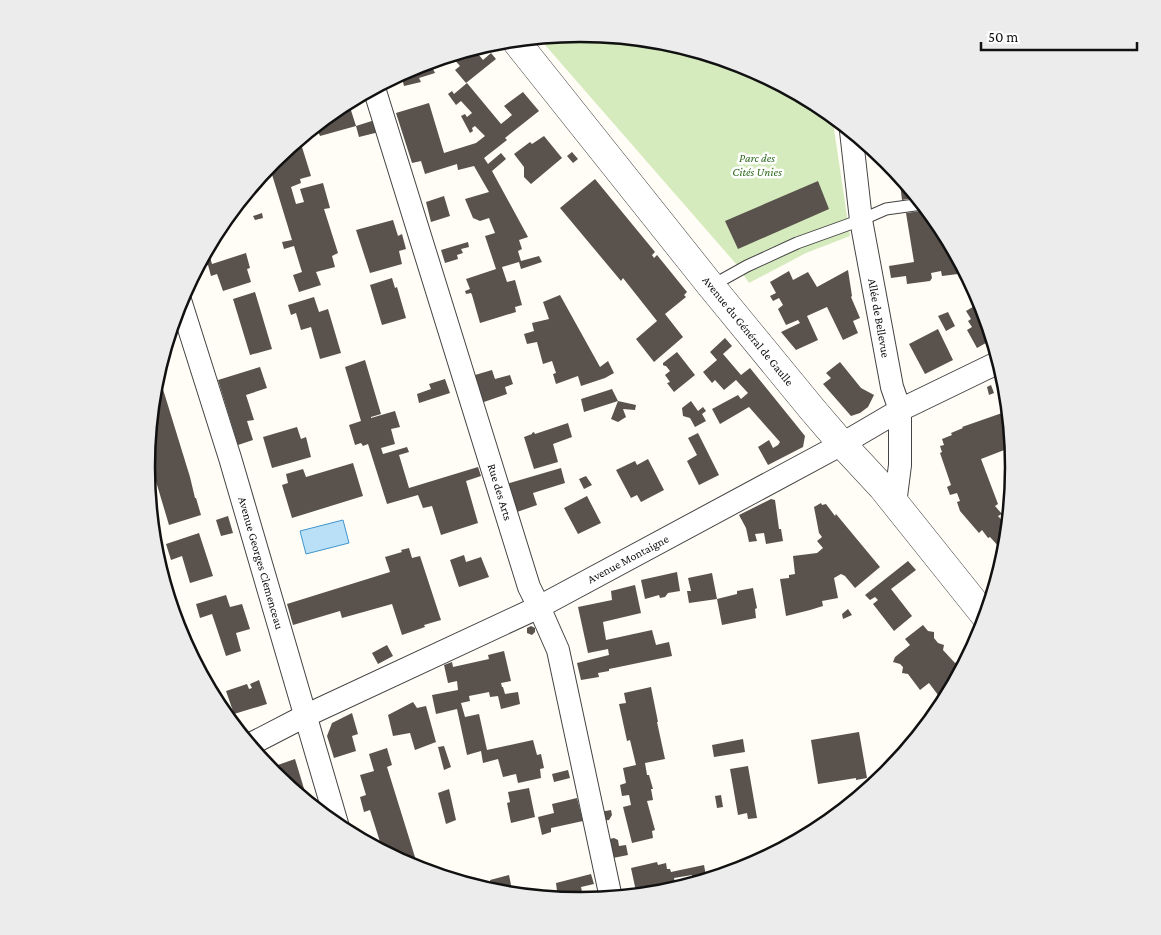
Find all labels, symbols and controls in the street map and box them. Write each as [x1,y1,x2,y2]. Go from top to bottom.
scale bar [981,20,1137,52]
text: 50 m [988,29,1018,45]
park label: Parc des Cités Unies [732,151,782,179]
street label: Avenue du Général de Gaulle [699,273,797,389]
street label: Allée de Bellevue [865,277,893,359]
street label: Rue des Arts [485,462,515,522]
street label: Avenue Georges Clemenceau [235,495,287,632]
street label: Avenue Montaigne [585,532,671,586]

